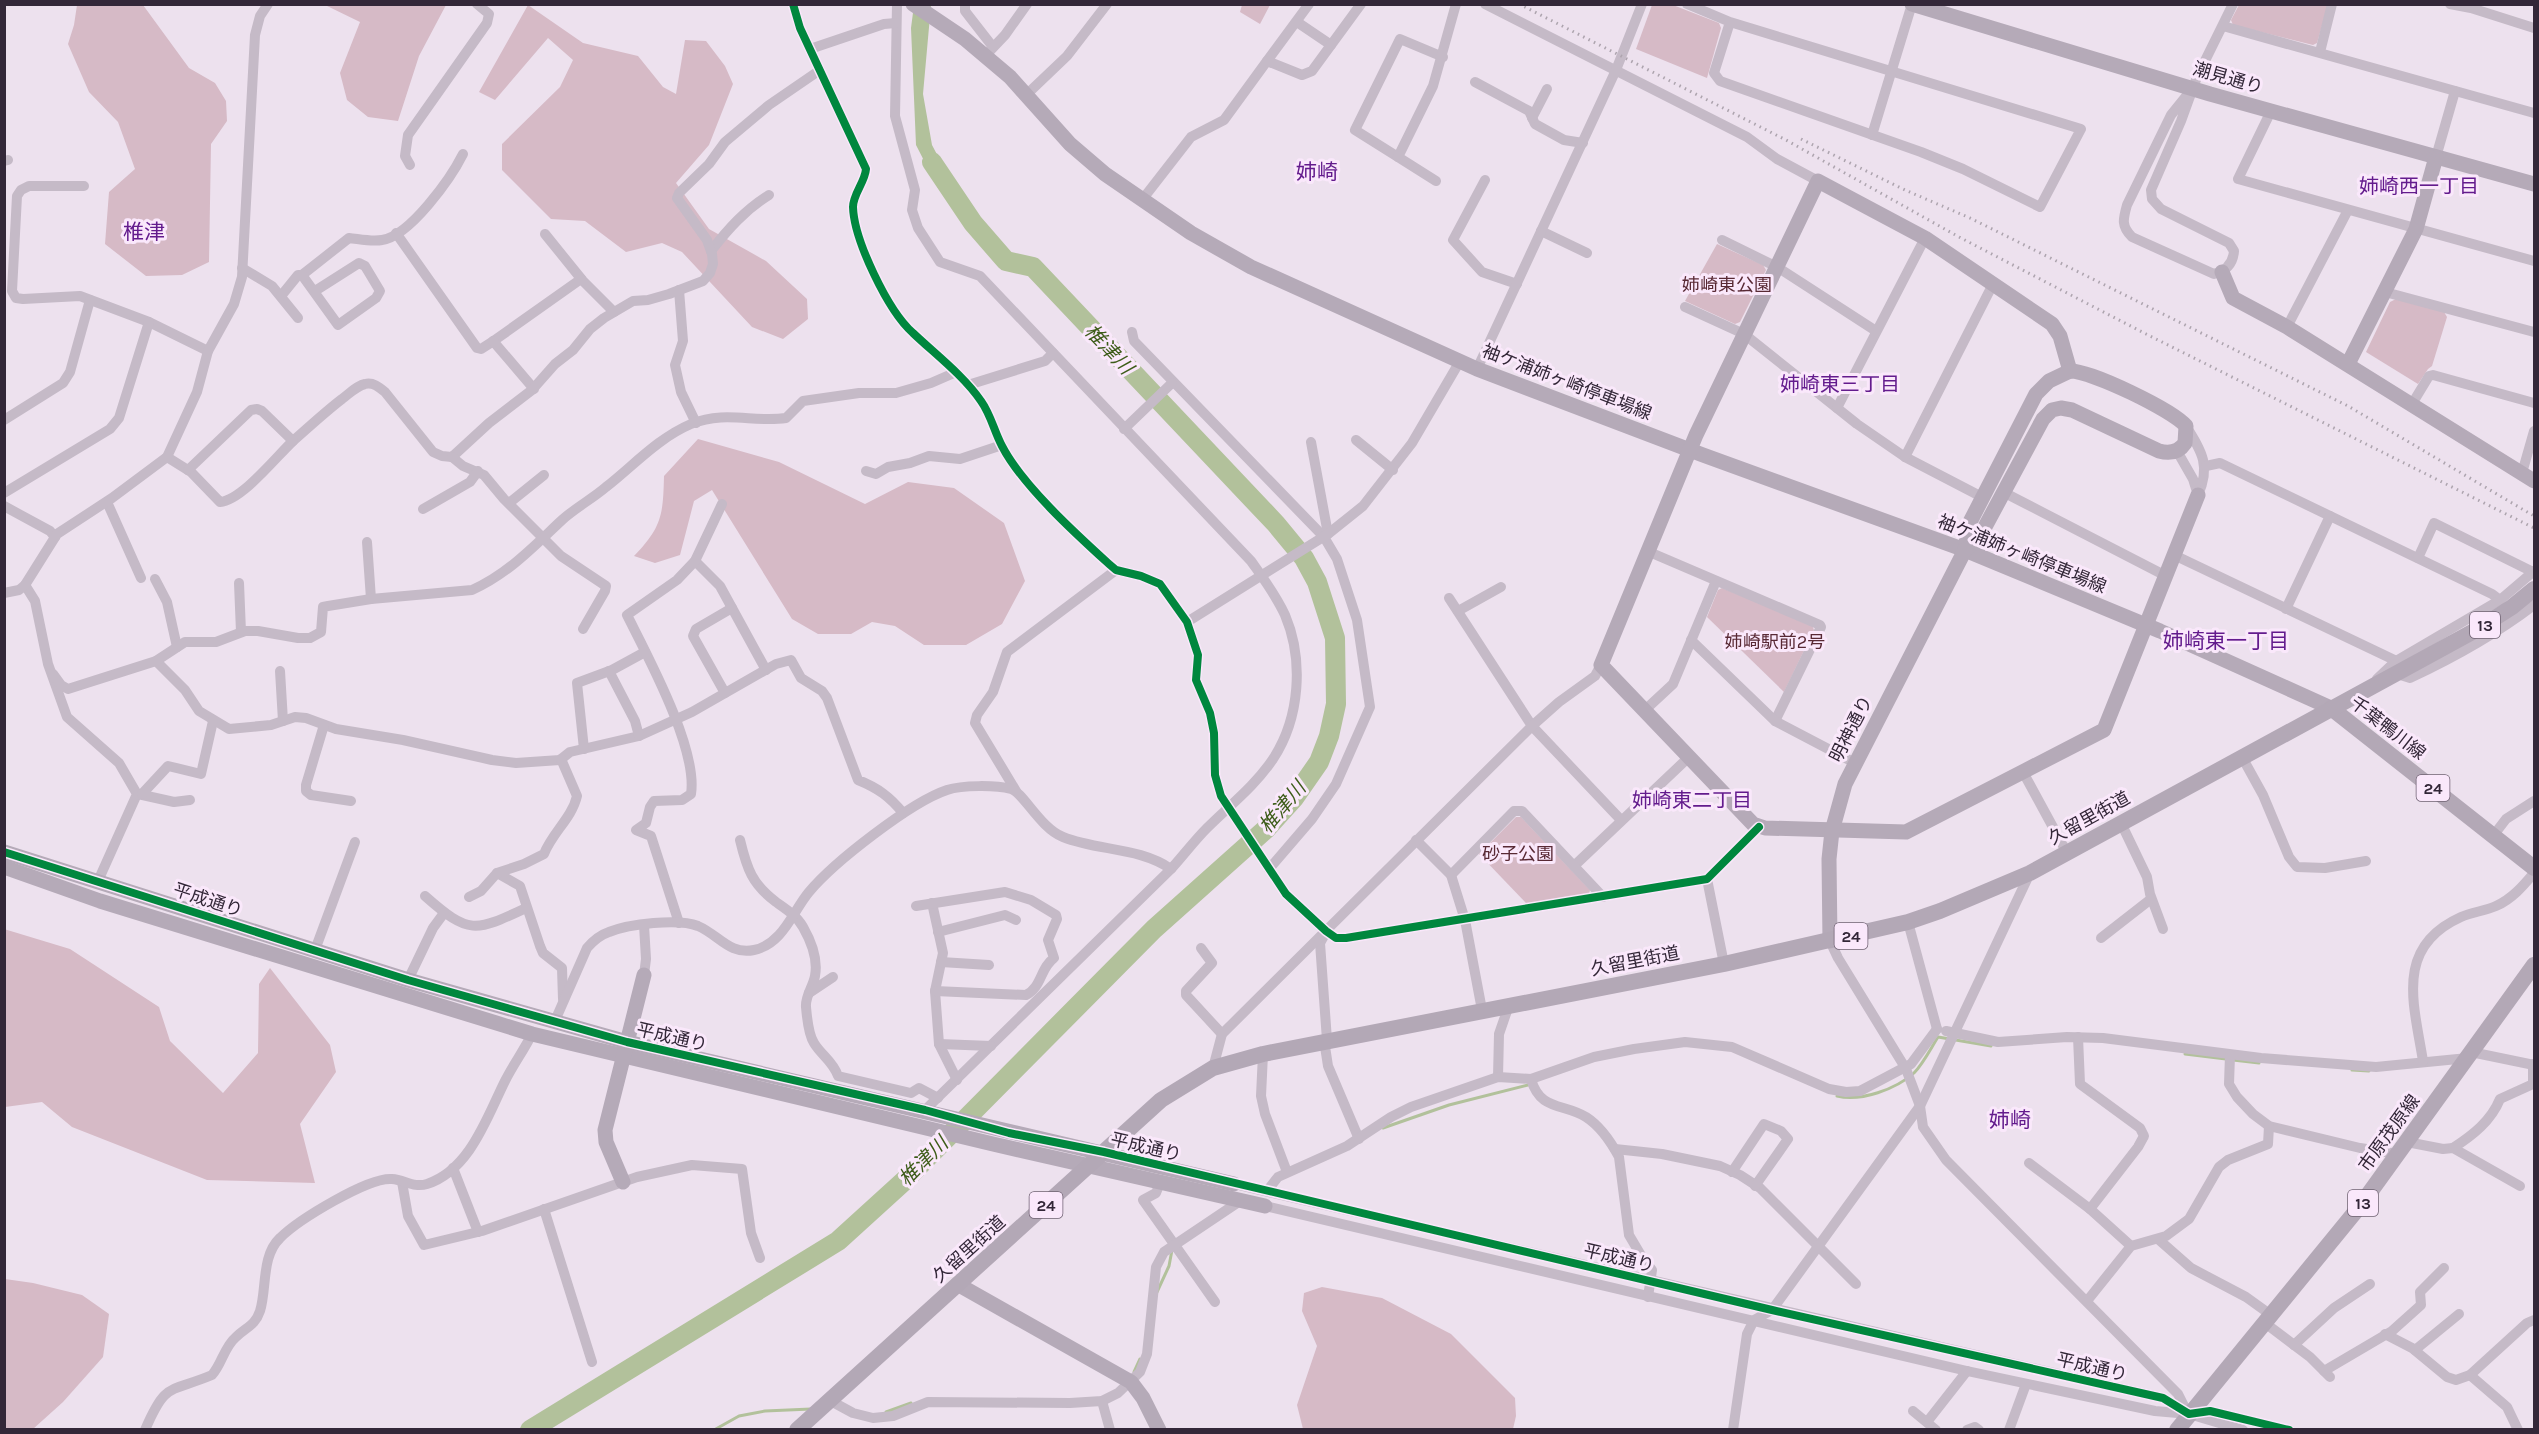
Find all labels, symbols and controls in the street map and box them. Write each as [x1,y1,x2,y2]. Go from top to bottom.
street label: 潮見通り [2190,58,2266,98]
district label: 姉崎 [1296,160,1338,184]
district label: 姉崎西一丁目 [2359,175,2479,198]
district label: 椎津 [123,220,165,244]
park label: 姉崎東公園 [1682,274,1772,296]
water label: 椎津川 [1080,320,1139,381]
street label: 袖ケ浦姉ヶ崎停車場線 [1479,339,1655,425]
district label: 姉崎東三丁目 [1780,373,1900,396]
street label: 袖ケ浦姉ヶ崎停車場線 [1934,510,2110,598]
road number: 13 [2470,612,2500,638]
district label: 姉崎東一丁目 [2163,629,2289,653]
park label: 姉崎駅前2号 [1725,631,1825,653]
street label: 明神通り [1825,692,1877,766]
street label: 千葉鴨川線 [2346,692,2430,764]
water label: 椎津川 [1254,775,1312,838]
road number: 24 [2416,775,2450,801]
street label: 久留里街道 [2044,787,2134,849]
district label: 姉崎東二丁目 [1632,789,1752,812]
park label: 砂子公園 [1482,843,1554,865]
street label: 平成通り [170,878,246,922]
road number: 24 [1834,923,1868,949]
street label: 久留里街道 [1589,942,1681,980]
street label: 平成通り [634,1018,710,1056]
street label: 市原茂原線 [2354,1090,2424,1176]
district label: 姉崎 [1989,1108,2031,1132]
street label: 平成通り [1108,1128,1184,1166]
water label: 椎津川 [894,1131,954,1191]
road number: 13 [2348,1190,2378,1216]
road number: 24 [1030,1192,1062,1218]
street label: 久留里街道 [928,1211,1010,1287]
street label: 平成通り [1581,1239,1657,1277]
street label: 平成通り [2054,1348,2130,1386]

